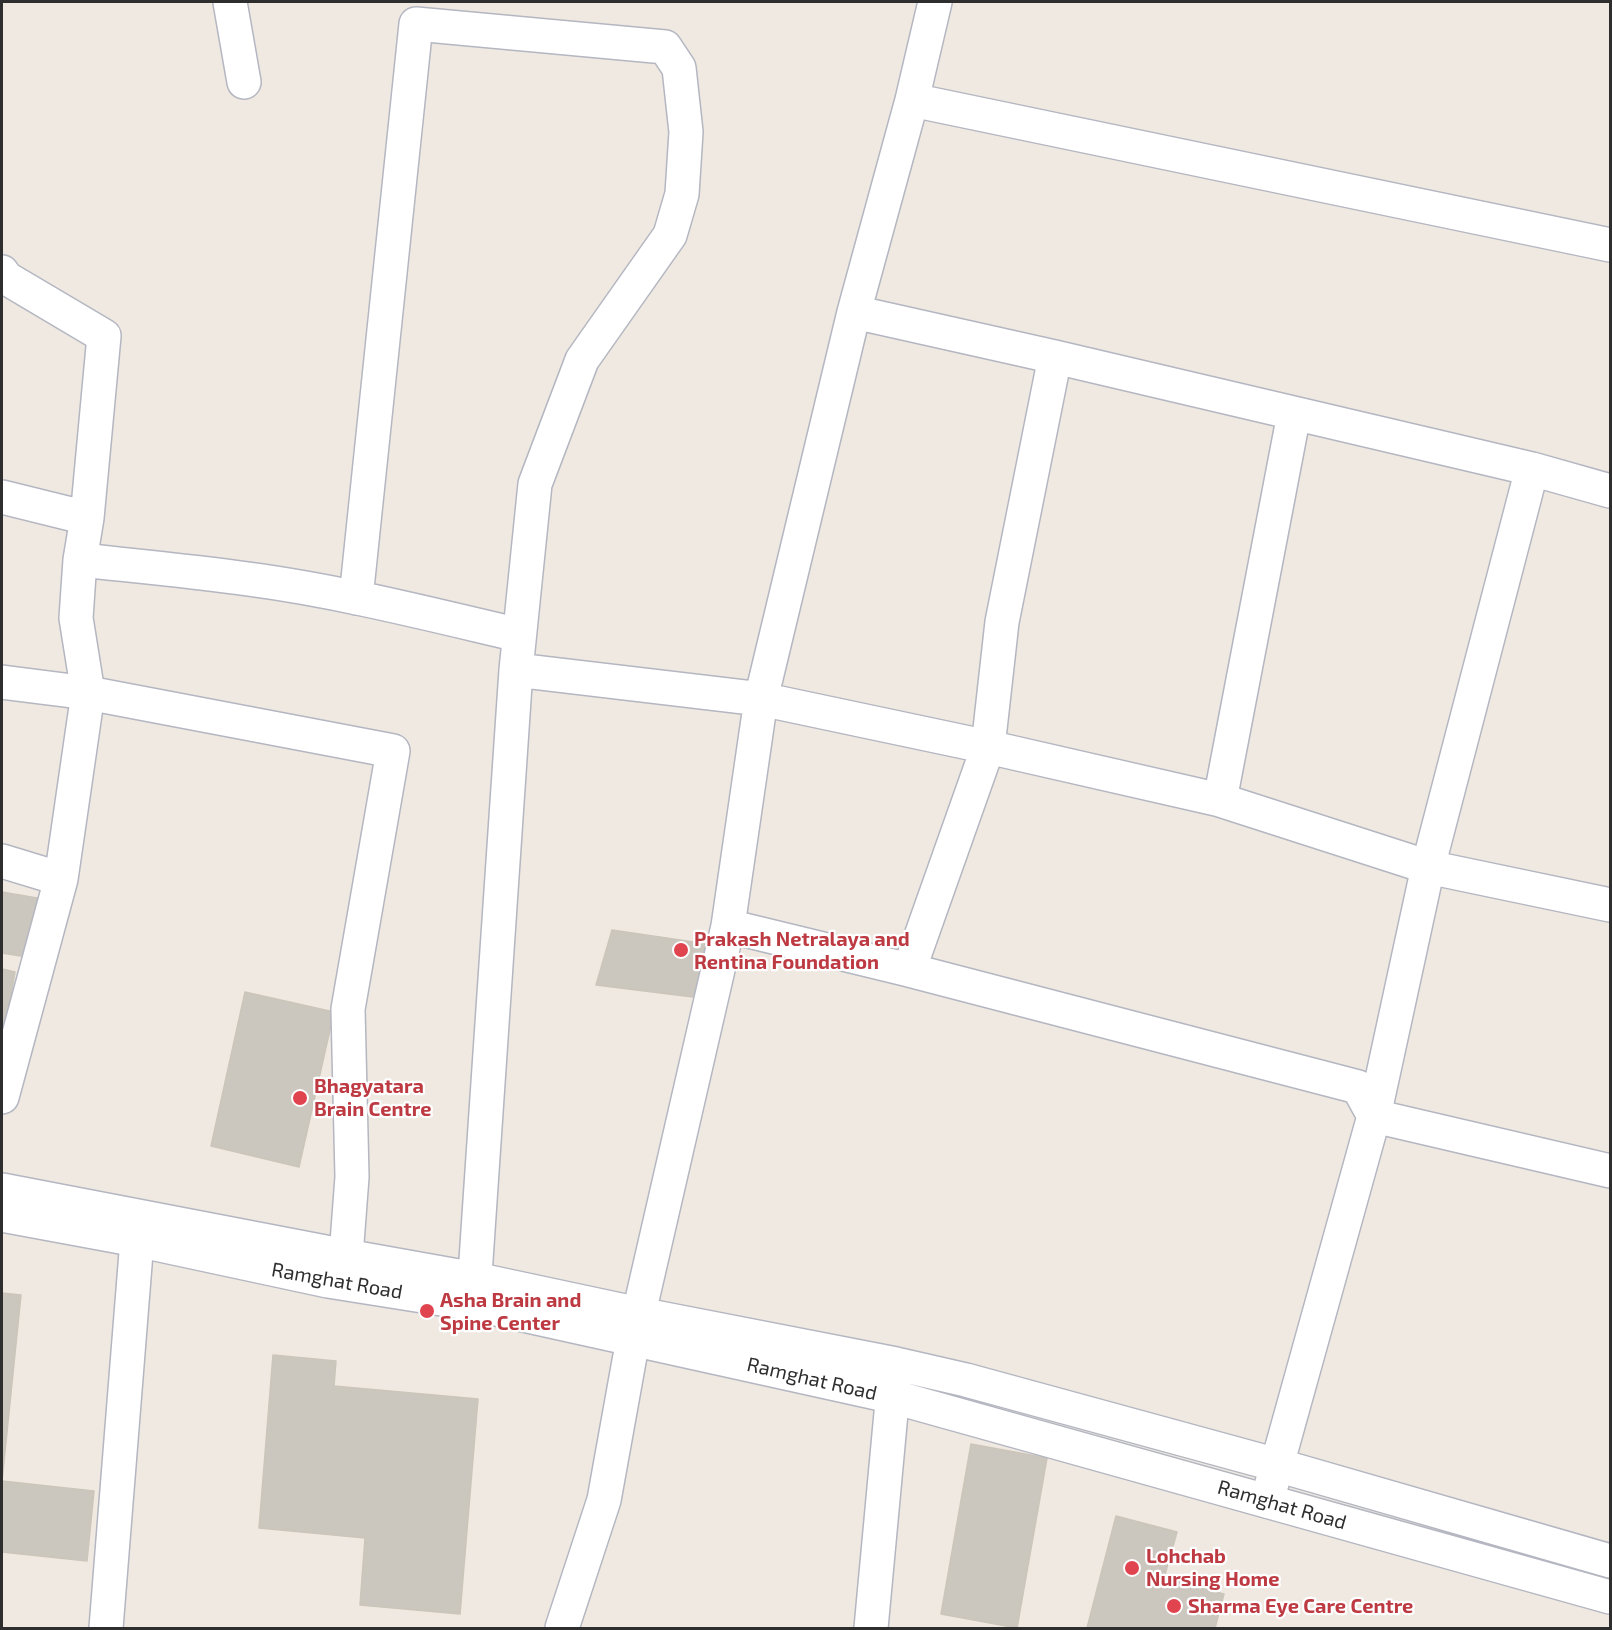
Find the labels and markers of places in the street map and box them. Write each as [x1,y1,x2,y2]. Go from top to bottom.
place label: Prakash Netralaya and Rentina Foundation [694,927,910,974]
marker: Prakash Netralaya and Rentina Foundation [672,941,690,959]
place label: Bhagyatara Brain Centre [314,1074,431,1121]
marker: Bhagyatara Brain Centre [291,1089,309,1107]
place label: Asha Brain and Spine Center [440,1288,581,1335]
marker: Asha Brain and Spine Center [418,1302,436,1320]
place label: Lohchab Nursing Home [1146,1544,1279,1591]
marker: Lohchab Nursing Home [1123,1559,1141,1577]
place label: Sharma Eye Care Centre [1188,1594,1413,1618]
marker: Sharma Eye Care Centre [1165,1597,1183,1615]

